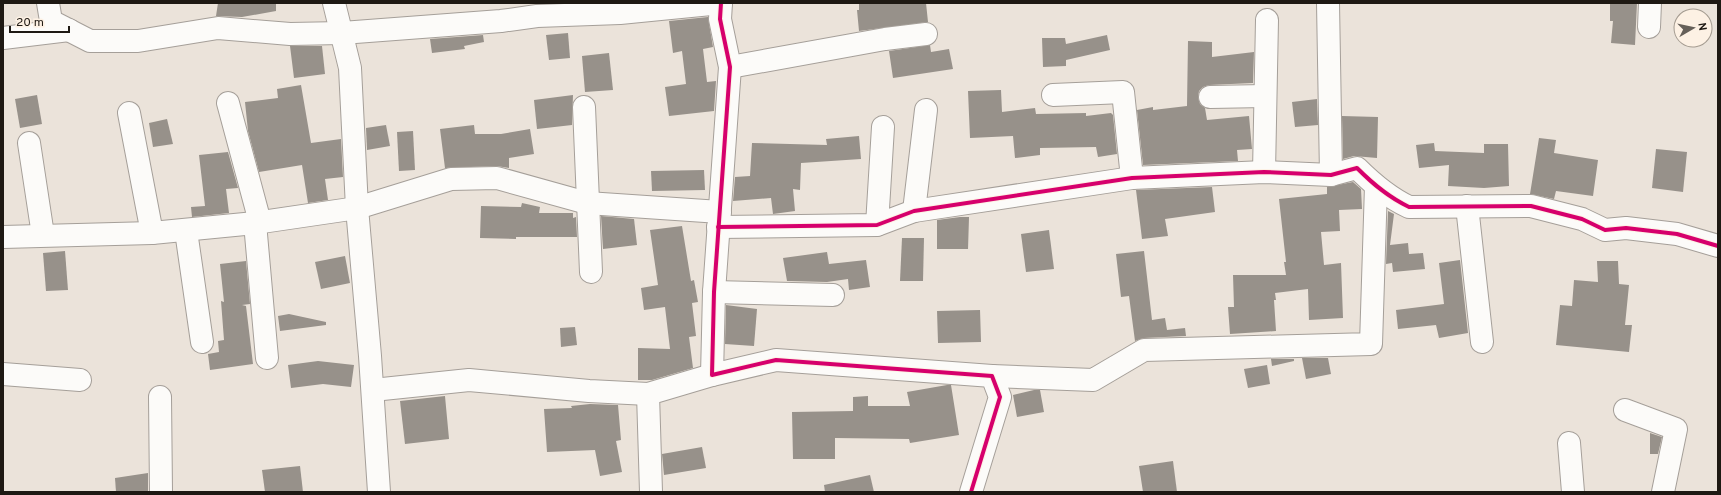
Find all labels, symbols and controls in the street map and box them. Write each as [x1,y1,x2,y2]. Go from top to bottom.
scale bar [10,8,69,34]
north arrow [1673,8,1713,48]
text: 20 m [16,15,44,31]
text: N [1694,22,1709,32]

